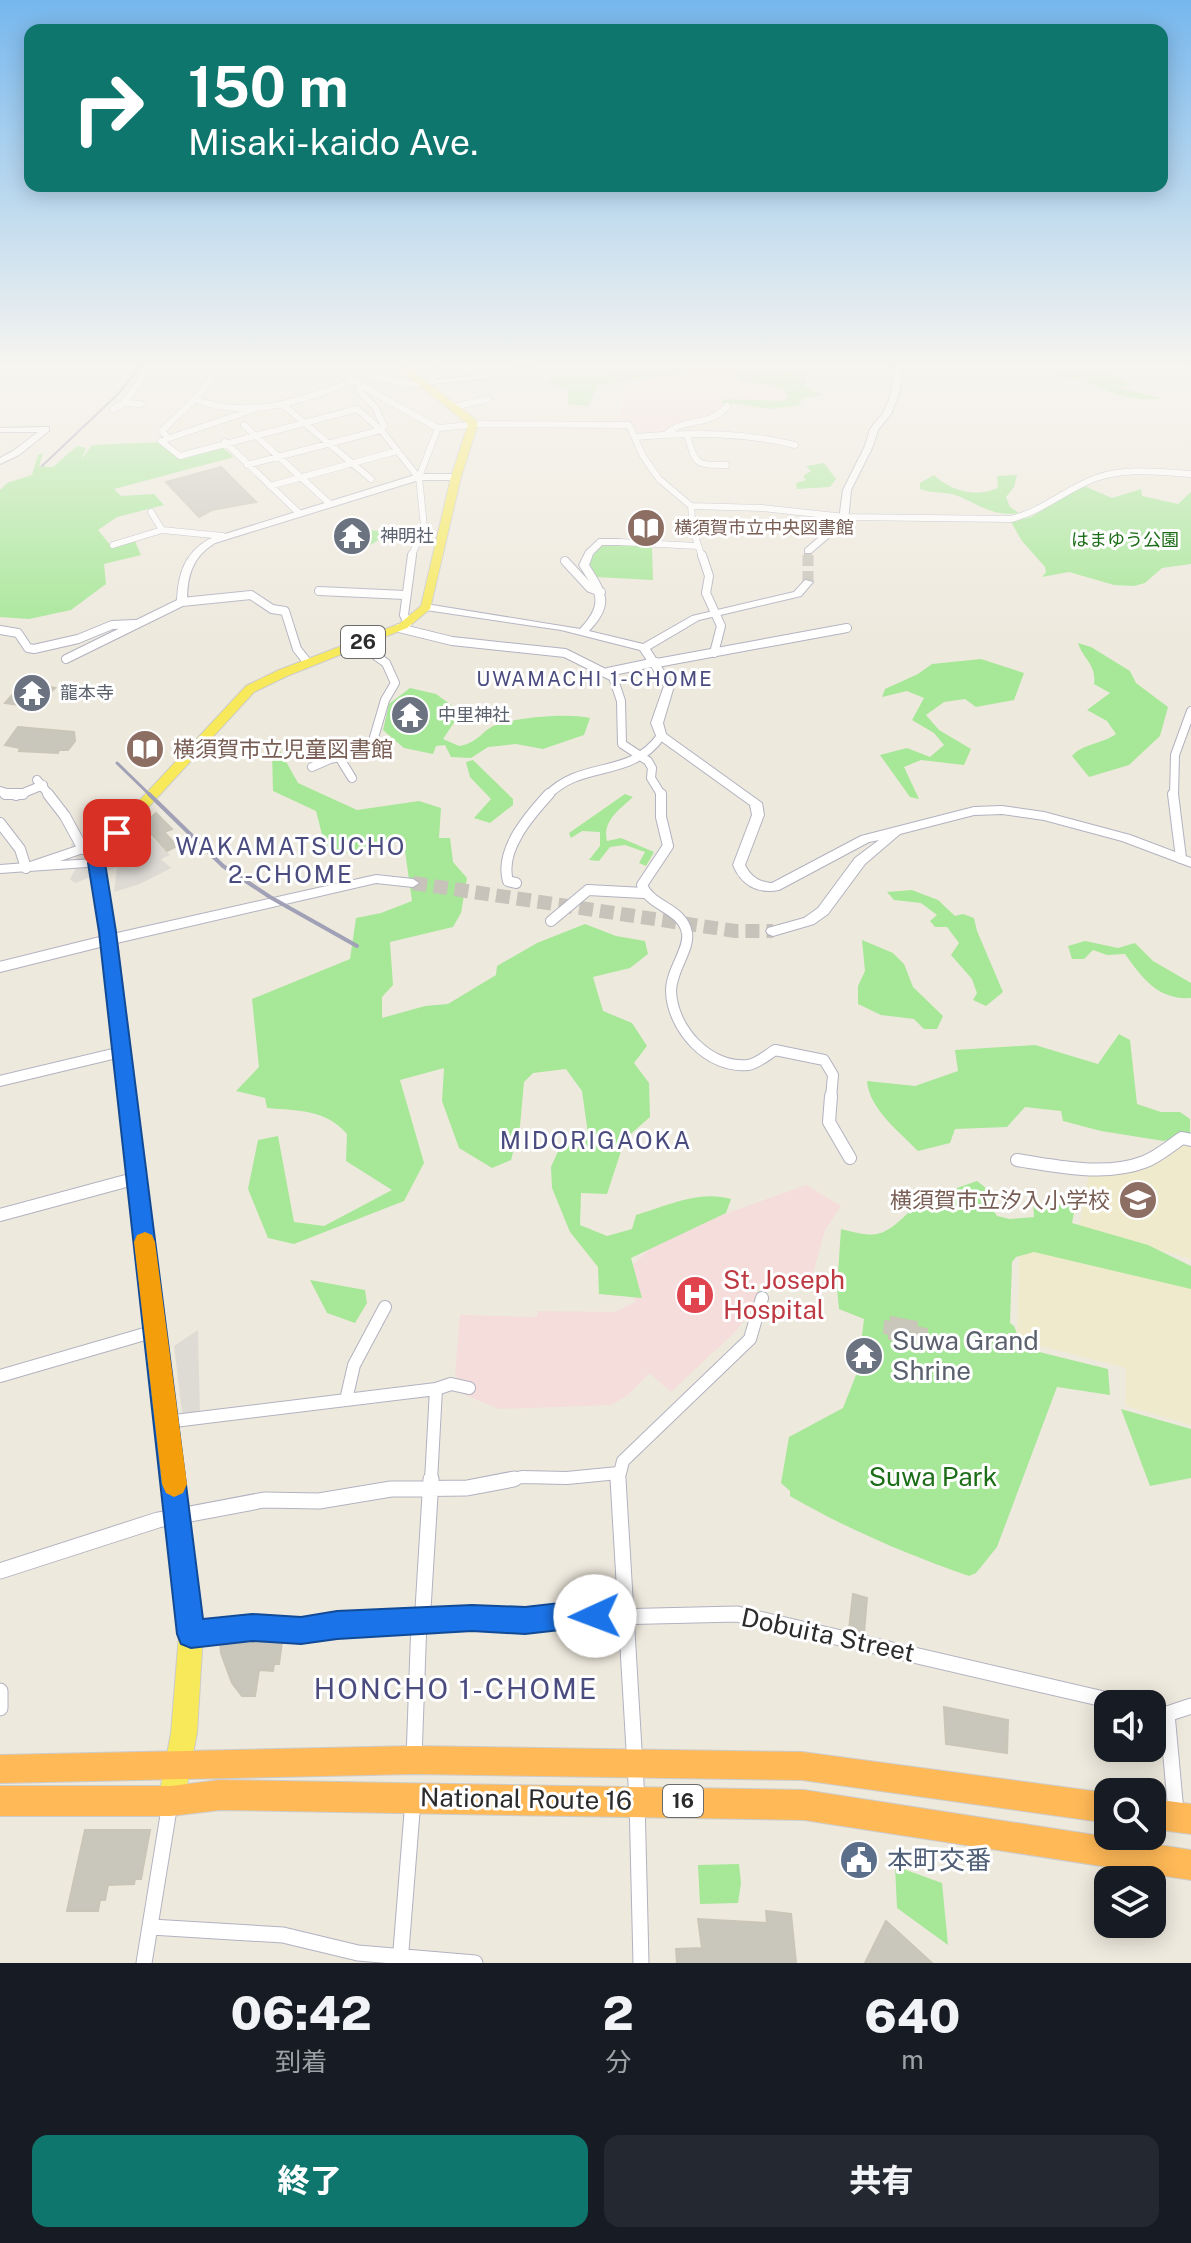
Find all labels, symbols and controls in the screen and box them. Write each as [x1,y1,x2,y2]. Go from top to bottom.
text: 150 m [188,54,349,120]
icon: right [56,56,160,160]
text: Misaki-kaido Ave. [188,121,478,163]
library icon: 横須賀市立中央図書館 [625,507,667,549]
temple icon: 神明社 [331,515,373,557]
place label: 横須賀市立中央図書館 [674,517,854,538]
place label: 神明社 [380,525,434,546]
park label: はまゆう公園 [1071,529,1179,550]
road number: 26 [341,626,385,658]
district label: UWAMACHI 1-CHOME [476,667,714,691]
temple icon: 龍本寺 [11,672,53,714]
place label: 龍本寺 [60,682,114,703]
temple icon: 中里神社 [389,694,431,736]
place label: 中里神社 [438,704,510,725]
library icon: 横須賀市立児童図書館 [124,728,166,770]
place label: 横須賀市立児童図書館 [173,736,393,762]
pin [83,799,151,867]
icon: arrive [95,811,139,855]
district label: WAKAMATSUCHO 2-CHOME [176,832,406,888]
district label: MIDORIGAOKA [500,1126,692,1154]
school or university icon: 横須賀市立汐入小学校 [1117,1179,1159,1221]
place label: 横須賀市立汐入小学校 [890,1187,1110,1213]
place label: St. Joseph Hospital [723,1264,845,1325]
hospital icon: St. Joseph Hospital [674,1274,716,1316]
place label: Suwa Grand Shrine [892,1325,1039,1386]
temple icon: Suwa Grand Shrine [843,1335,885,1377]
park label: Suwa Park [869,1461,997,1492]
position arrow [553,1574,637,1658]
street label: Dobuita Street [739,1601,918,1668]
district label: HONCHO 1-CHOME [314,1672,598,1705]
map controls [1094,1690,1166,1938]
button: sound [1094,1690,1166,1762]
button: search [1094,1778,1166,1850]
street label: National Route 16 [420,1781,632,1816]
road number: 16 [663,1785,703,1817]
public building icon: 本町交番 [838,1839,880,1881]
place label: 本町交番 [887,1844,991,1875]
button: layers [1094,1866,1166,1938]
text: 06:42 [231,1984,372,2041]
text: 2 [602,1984,634,2041]
text: 640 [864,1987,960,2044]
text: m [901,2044,924,2075]
text: 到着 [275,2046,327,2077]
text: 分 [605,2046,631,2077]
button: 終了 [32,2135,588,2227]
button: 共有 [604,2135,1159,2227]

